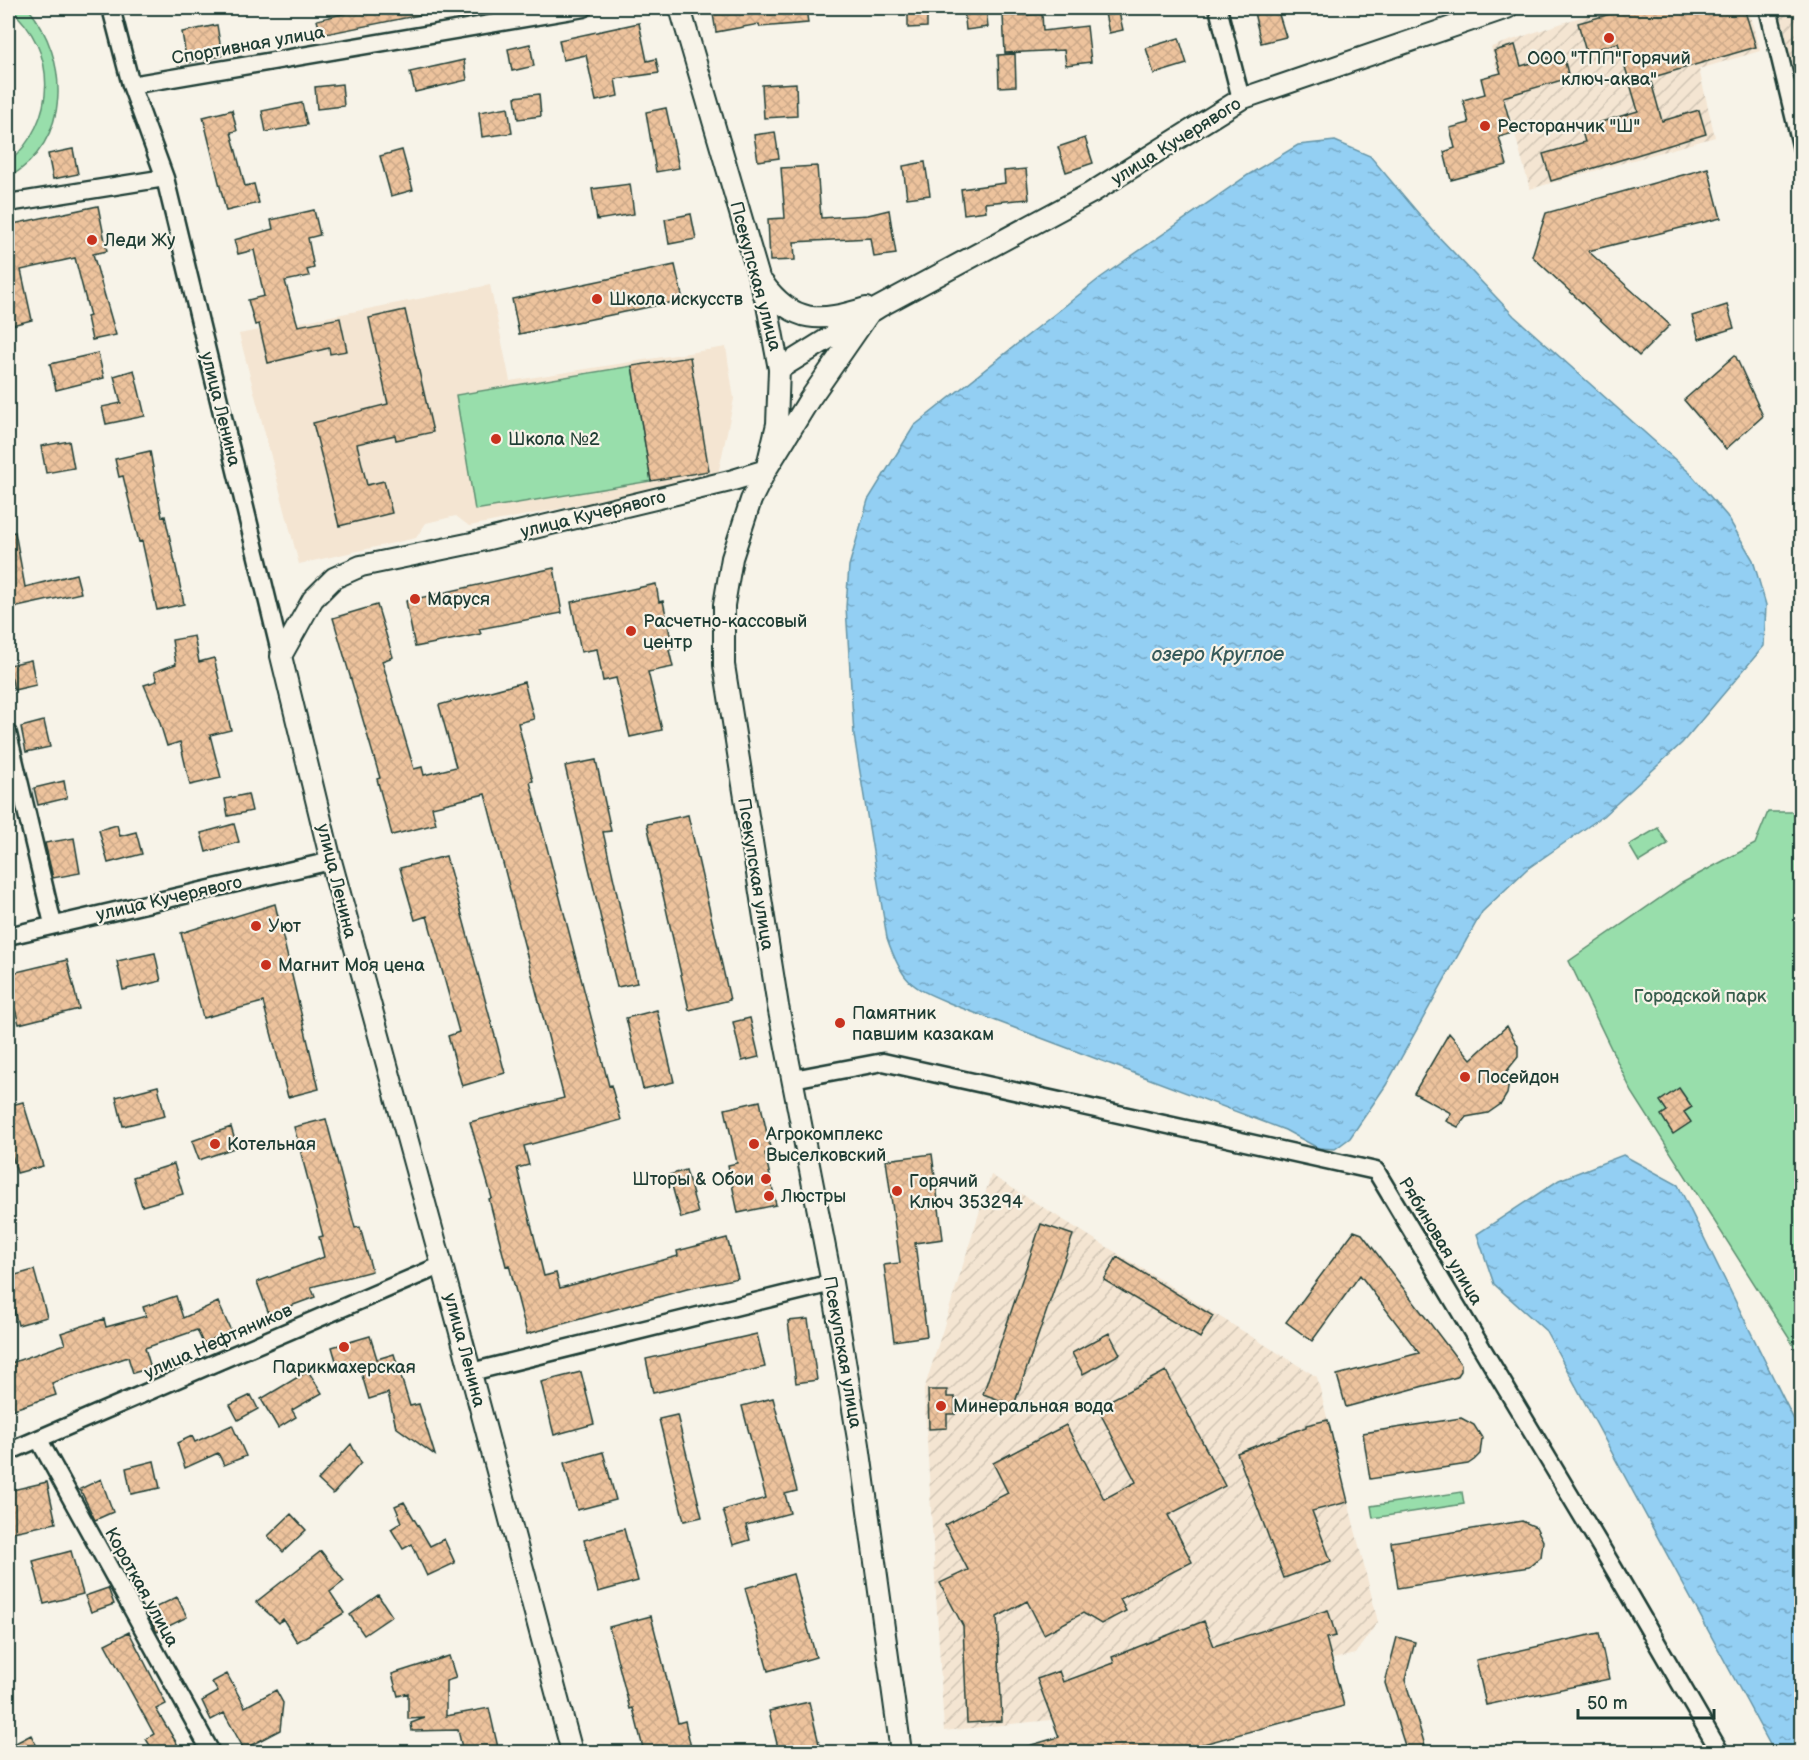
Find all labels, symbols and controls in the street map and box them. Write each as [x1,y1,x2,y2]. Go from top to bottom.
street label: Спортивная улица [170,22,327,69]
marker: ООО "ТПП"Горячий ключ-аква" [1602,31,1616,45]
place label: ООО "ТПП"Горячий ключ-аква" [1527,48,1691,90]
street label: улица Кучерявого [1108,93,1245,190]
place label: Ресторанчик "Ш" [1497,116,1640,137]
marker: Ресторанчик "Ш" [1478,119,1492,133]
street label: Псекупская улица [725,199,786,354]
place label: Леди Жу [103,230,176,251]
marker: Леди Жу [85,233,99,247]
place label: Школа искусств [609,289,743,310]
marker: Школа искусств [590,292,604,306]
street label: улица Ленина [196,350,245,469]
place label: Школа №2 [508,429,600,450]
marker: Школа №2 [489,432,503,446]
street label: улица Кучерявого [518,486,668,543]
place label: Маруся [427,589,490,610]
marker: Маруся [408,592,422,606]
place label: Расчетно-кассовый центр [643,611,807,653]
marker: Расчетно-кассовый центр [624,624,638,638]
water label: озеро Круглое [1152,643,1284,667]
street label: Псекупская улица [733,796,778,952]
street label: улица Ленина [312,822,361,941]
street label: улица Кучерявого [94,872,244,925]
place label: Уют [268,916,302,937]
marker: Уют [249,919,263,933]
place label: Магнит Моя цена [278,955,425,976]
marker: Магнит Моя цена [259,958,273,972]
park label: Городской парк [1634,986,1767,1007]
place label: Памятник павшим казакам [852,1003,994,1045]
marker: Памятник павшим казакам [833,1016,847,1030]
place label: Посейдон [1477,1067,1560,1088]
marker: Посейдон [1458,1070,1472,1084]
place label: Агрокомплекс Выселковский [765,1124,886,1166]
place label: Котельная [227,1134,316,1155]
marker: Котельная [208,1137,222,1151]
marker: Агрокомплекс Выселковский [747,1137,761,1151]
place label: Шторы & Обои [632,1169,754,1190]
place label: Горячий Ключ 353294 [909,1171,1023,1213]
marker: Шторы & Обои [759,1172,773,1186]
street label: Рябиновая улица [1394,1173,1487,1309]
marker: Горячий Ключ 353294 [890,1184,904,1198]
place label: Люстры [780,1186,846,1207]
marker: Люстры [762,1189,776,1203]
street label: Псекупская улица [819,1274,866,1430]
street label: улица Ленина [439,1291,490,1410]
street label: улица Нефтяников [141,1299,296,1383]
marker: Парикмахерская [337,1340,351,1354]
place label: Парикмахерская [272,1357,416,1378]
place label: Минеральная вода [953,1396,1114,1417]
marker: Минеральная вода [934,1399,948,1413]
street label: Короткая улица [100,1524,183,1651]
scale bar [1578,1682,1714,1720]
text: 50 m [1587,1693,1628,1714]

